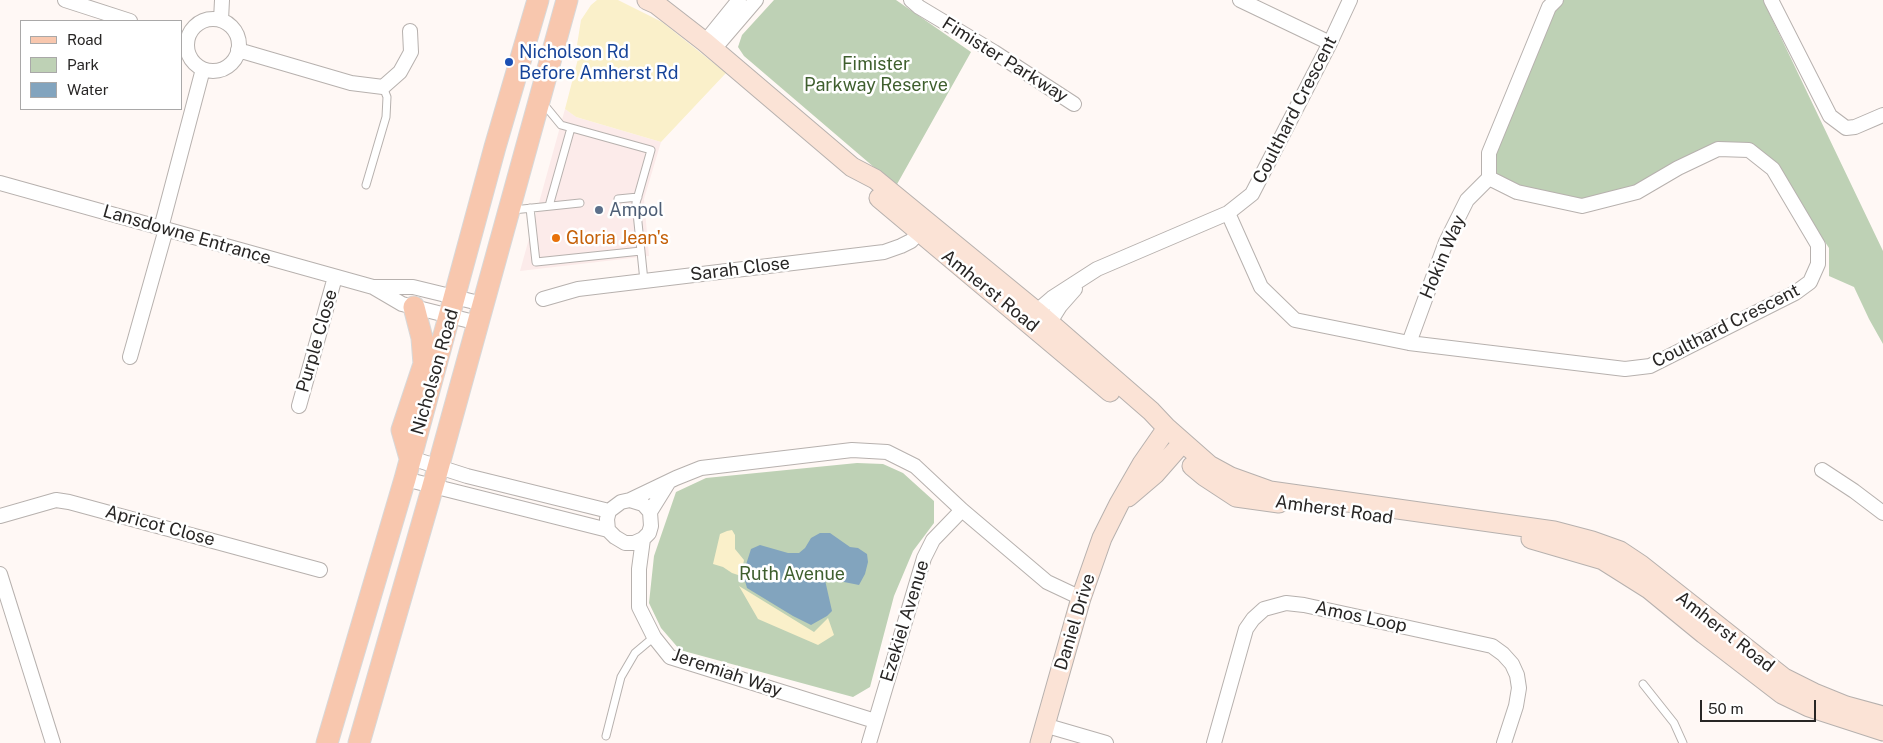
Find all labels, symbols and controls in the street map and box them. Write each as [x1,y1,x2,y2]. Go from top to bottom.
street label: Fimister Parkway [938,13,1072,107]
legend [20,20,182,110]
text: Road [67,31,103,48]
street label: Coulthard Crescent [1248,33,1342,187]
place label: Nicholson Rd Before Amherst Rd [519,41,678,84]
park label: Fimister Parkway Reserve [804,53,948,96]
text: Park [67,56,99,73]
marker: Nicholson Rd Before Amherst Rd [503,56,515,68]
text: Water [67,81,109,98]
place label: Ampol [609,199,664,221]
street label: Lansdowne Entrance [100,201,274,269]
marker: Ampol [593,204,605,216]
street label: Hokin Way [1416,212,1470,302]
place label: Gloria Jean's [566,227,669,249]
marker: Gloria Jean's [550,232,562,244]
street label: Amherst Road [937,245,1043,337]
street label: Sarah Close [689,252,791,286]
street label: Coulthard Crescent [1649,279,1803,373]
street label: Purple Close [292,287,342,395]
street label: Nicholson Road [407,306,463,438]
street label: Amherst Road [1274,491,1394,529]
street label: Apricot Close [103,501,217,551]
street label: Ezekiel Avenue [876,557,934,685]
park label: Ruth Avenue [739,563,845,585]
street label: Daniel Drive [1050,571,1100,673]
street label: Amherst Road [1672,587,1778,677]
street label: Amos Loop [1313,597,1409,637]
street label: Jeremiah Way [669,644,785,702]
scale bar [1703,690,1819,722]
text: 50 m [1708,700,1743,717]

